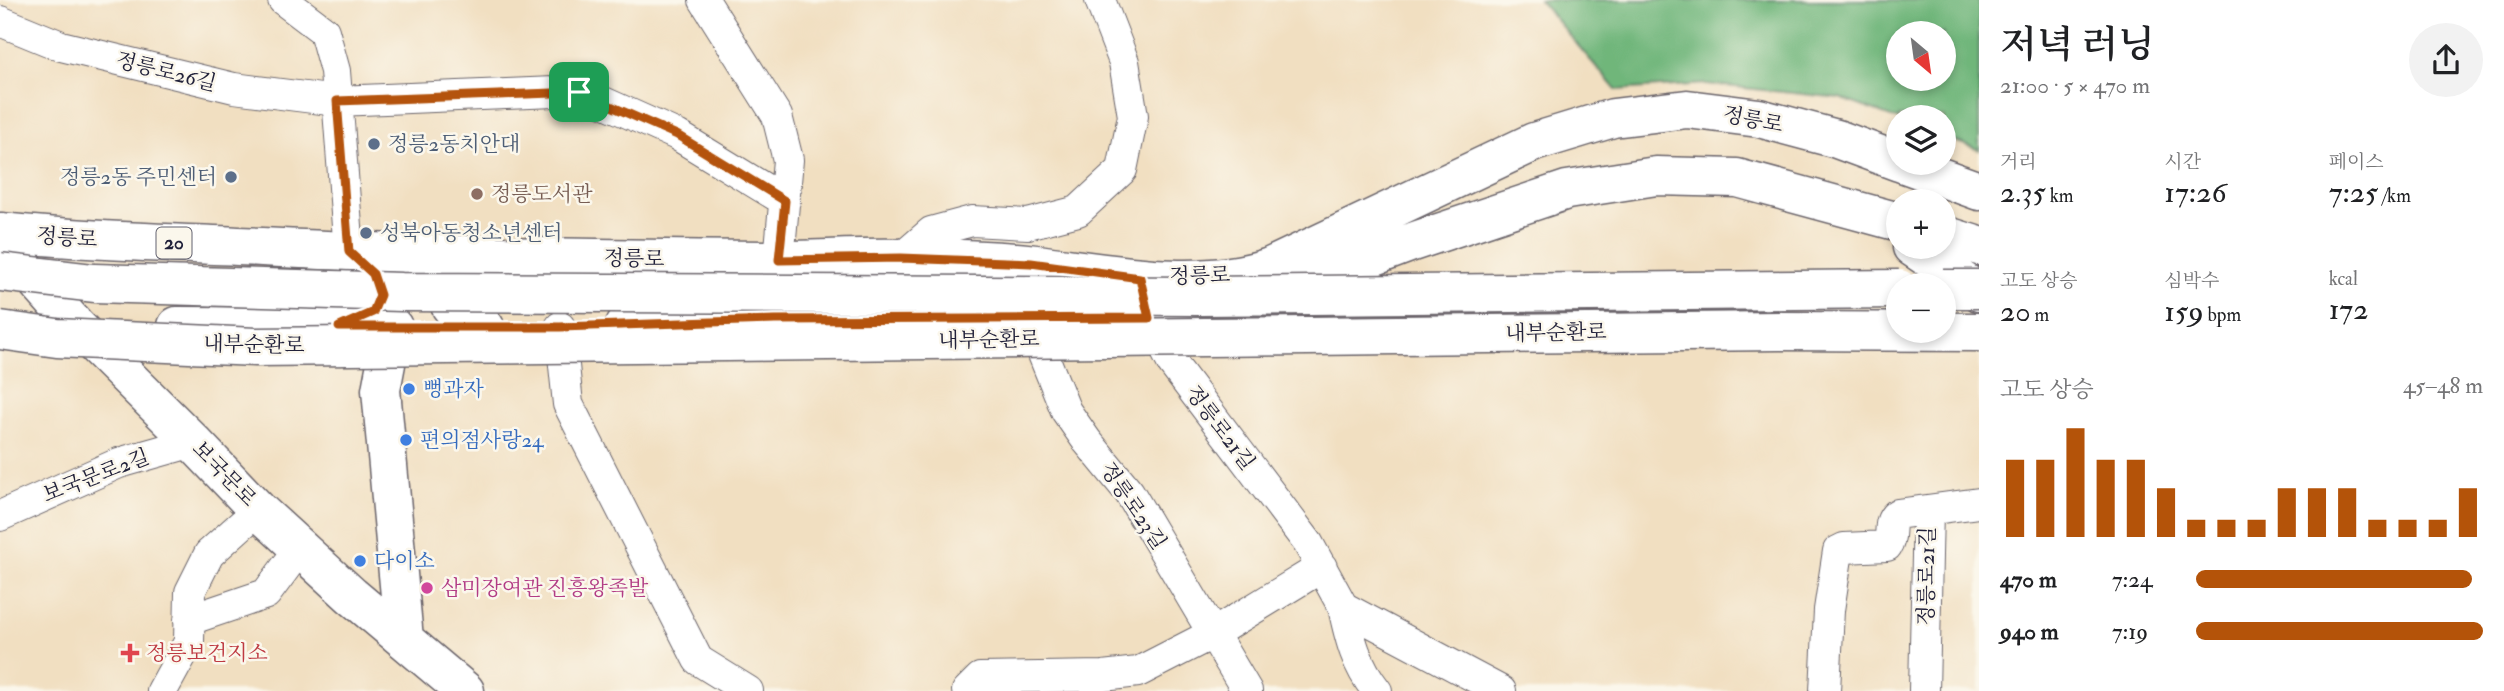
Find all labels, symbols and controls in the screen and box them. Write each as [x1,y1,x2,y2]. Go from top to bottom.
north arrow [1886,21,1956,91]
map controls [1886,21,1956,343]
text: 저녁 러닝 [2000,21,2155,69]
button: share [2409,23,2483,97]
street label: 정릉로26길 [113,47,219,97]
pin [549,62,609,122]
text: 21:00 · 5 × 470 m [2000,71,2150,100]
icon: arrive [560,73,598,111]
street label: 정릉로 [1721,101,1785,139]
button: layers [1886,105,1956,175]
place label: 정릉2동치안대 [388,131,520,158]
marker: 정릉2동치안대 [366,136,382,152]
text: 거리 [2000,150,2037,174]
text: 시간 [2164,150,2201,174]
text: 페이스 [2329,150,2384,174]
place label: 정릉2동 주민센터 [60,164,217,191]
marker: 정릉2동 주민센터 [223,169,239,185]
text: 2.35 [2000,174,2046,211]
text: 17:26 [2164,174,2227,211]
text: 7:25 [2329,174,2378,211]
place label: 정릉도서관 [491,181,593,208]
text: km [2046,184,2074,208]
text: /km [2378,184,2411,208]
marker: 정릉도서관 [469,186,485,202]
button: + [1886,189,1956,259]
place label: 성북아동청소년센터 [380,220,563,247]
street label: 정릉로 [36,222,98,254]
marker: 성북아동청소년센터 [358,225,374,241]
road number: 20 [156,228,192,258]
street label: 정릉로 [603,245,665,273]
street label: 정릉로 [1169,261,1231,291]
text: kcal [2329,267,2358,291]
text: 고도 상승 [2000,269,2077,293]
text: 심박수 [2164,269,2219,293]
button: − [1886,273,1956,343]
text: 172 [2329,291,2368,328]
text: 20 [2000,293,2031,330]
text: 159 [2164,293,2204,330]
text: m [2031,303,2049,327]
text: bpm [2204,303,2241,327]
street label: 내부순환로 [1505,319,1607,347]
street label: 내부순환로 [938,326,1040,354]
street label: 내부순환로 [203,331,305,359]
text: 45–48 m [2403,371,2483,400]
text: 고도 상승 [2000,375,2094,404]
place label: 뻥과자 [423,376,485,403]
street label: 정릉로21길 [1179,380,1261,476]
marker: 뻥과자 [401,381,417,397]
place label: 편의점사랑24 [420,427,545,454]
marker: 편의점사랑24 [398,432,414,448]
street label: 보국문로 [186,435,262,513]
street label: 보국문로2길 [39,443,153,509]
street label: 정릉로23길 [1094,457,1172,555]
street label: 정릉로21길 [1913,526,1941,626]
place label: 다이소 [374,548,435,575]
marker: 다이소 [352,553,368,569]
text: 470 m [2000,565,2057,594]
text: 7:24 [2112,565,2152,594]
place label: 삼미장여관 진흥왕족발 [441,575,649,602]
marker: 삼미장여관 진흥왕족발 [419,580,435,596]
text: 940 m [2000,617,2059,646]
text: 7:19 [2112,617,2148,646]
place label: 정릉보건지소 [146,640,268,667]
marker: 정릉보건지소 [120,643,140,663]

